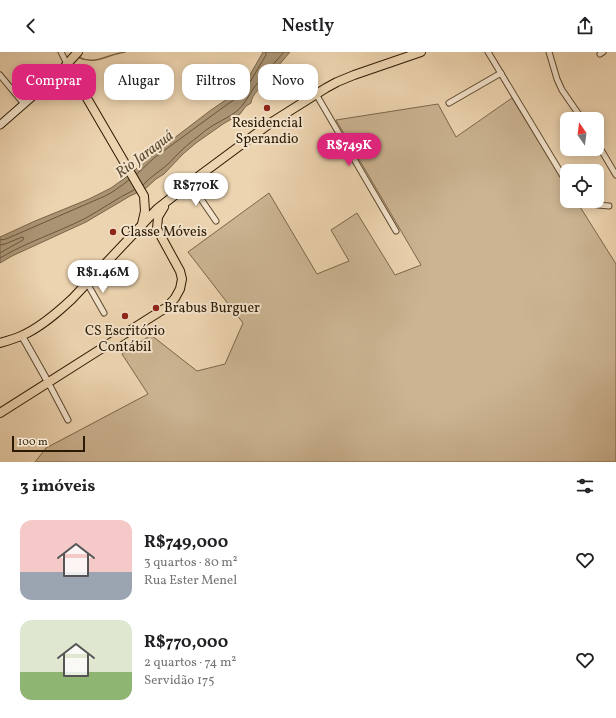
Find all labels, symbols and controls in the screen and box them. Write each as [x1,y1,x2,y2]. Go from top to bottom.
text: Nestly [282,14,334,39]
icon: back [20,15,42,37]
icon: share [574,15,596,37]
chip: Comprar [12,64,96,100]
chip: Alugar [104,64,174,100]
chip: Filtros [182,64,250,100]
chip: Novo [258,64,318,100]
marker: Residencial Sperandio [262,103,272,113]
north arrow [560,112,604,156]
map controls [560,112,604,208]
place label: Residencial Sperandio [232,114,302,149]
water label: Rio Jaraguá [112,126,178,184]
pin: R$749K [316,133,382,167]
text: R$749K [326,137,372,155]
button: locate [560,164,604,208]
pin: R$770K [163,173,229,207]
text: R$770K [173,177,219,195]
place label: Classe Móveis [121,223,207,242]
marker: Classe Móveis [108,227,118,237]
pin: R$1.46M [66,260,140,294]
text: R$1.46M [77,264,129,282]
place label: Brabus Burguer [164,299,260,318]
marker: Brabus Burguer [151,303,161,313]
marker: CS Escritório Contábil [120,311,130,321]
place label: CS Escritório Contábil [85,322,165,357]
scale bar [12,434,85,453]
text: 100 m [18,435,48,450]
text: 3 imóveis [20,475,95,498]
icon: filters [574,475,596,497]
text: R$749,000 [144,531,228,554]
icon: home [52,536,100,584]
icon: heart [574,549,596,571]
text: 3 quartos · 80 m² [144,554,238,572]
text: Rua Ester Menel [144,572,237,590]
text: R$770,000 [144,631,228,654]
icon: home [52,636,100,684]
icon: heart [574,649,596,671]
text: 2 quartos · 74 m² [144,654,236,672]
text: Servidão 175 [144,672,215,690]

